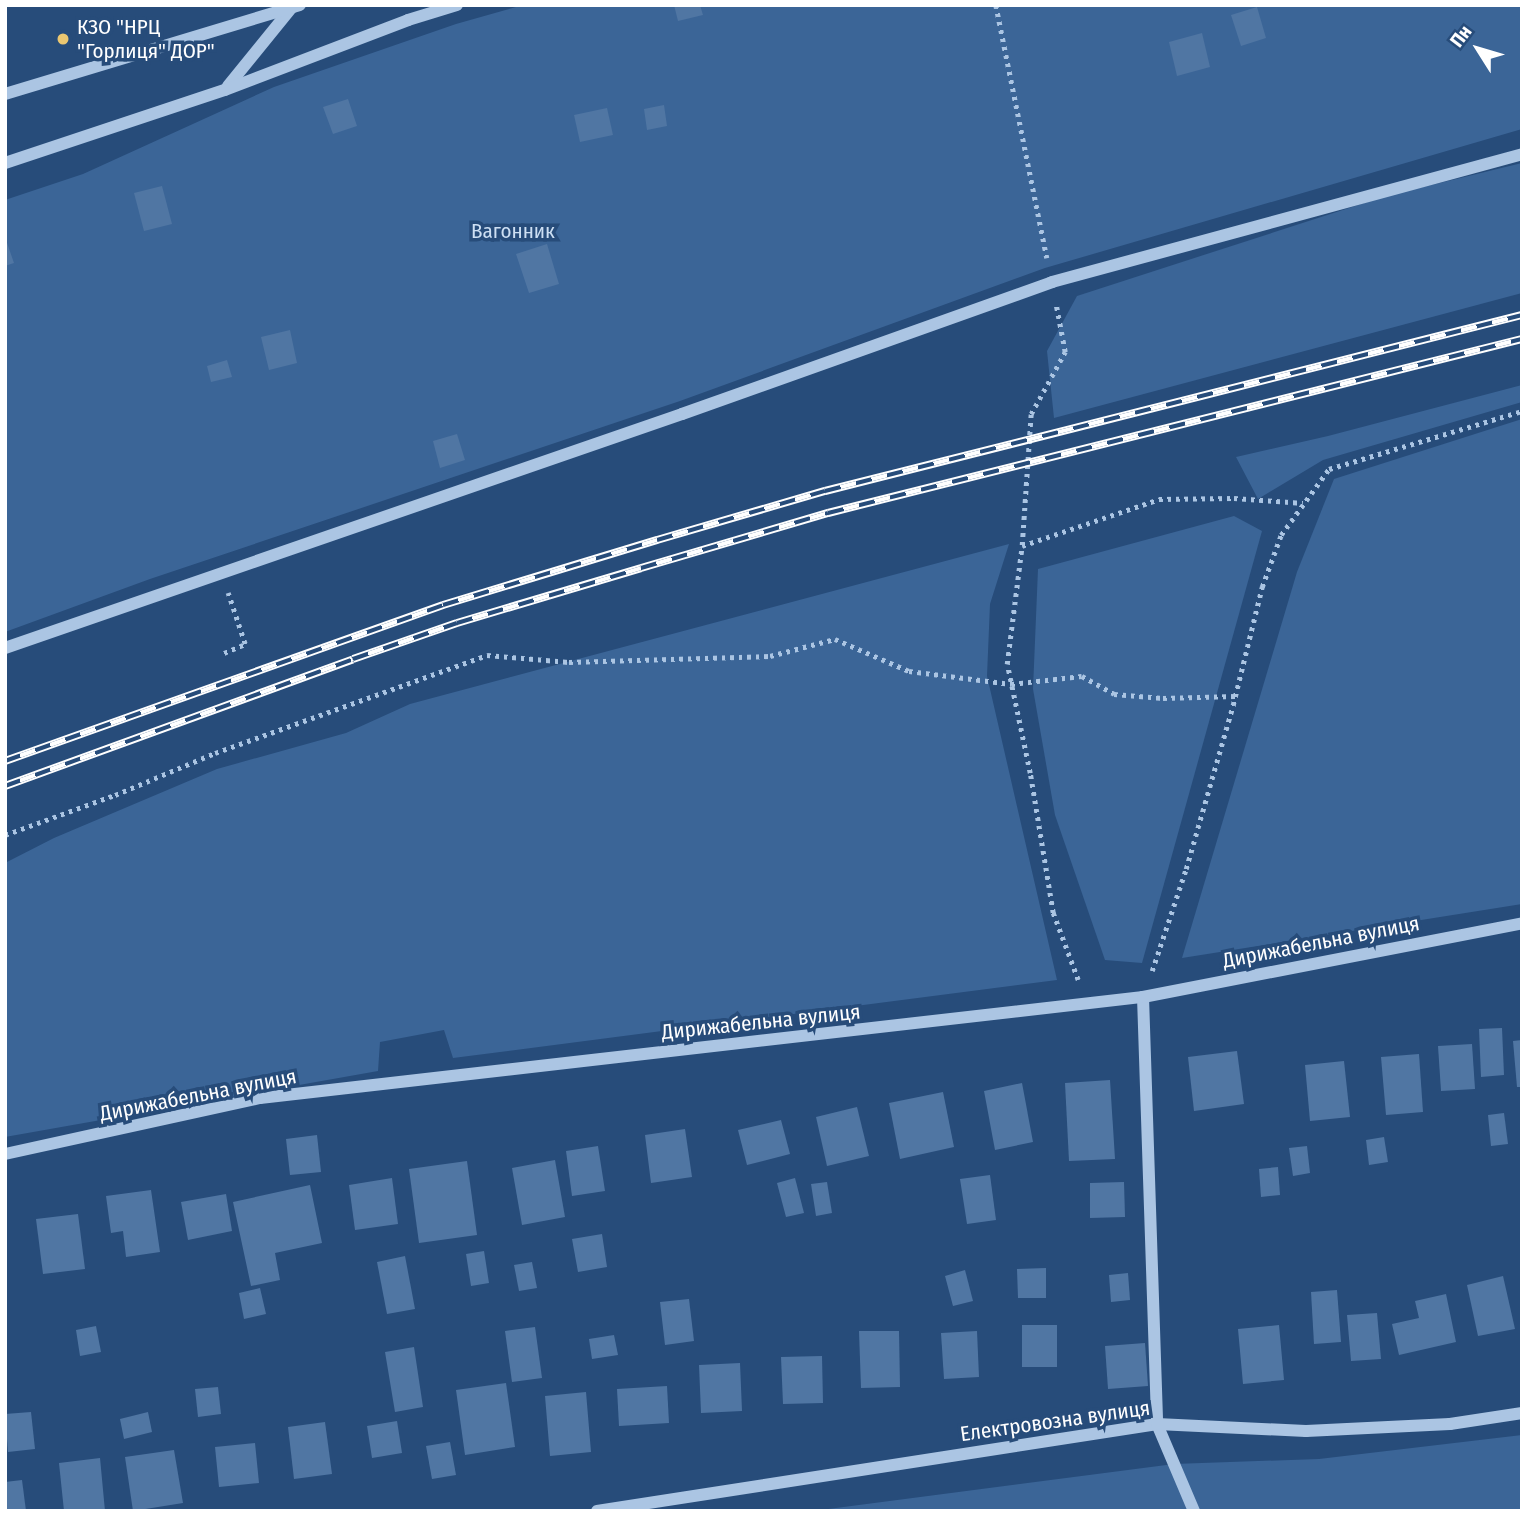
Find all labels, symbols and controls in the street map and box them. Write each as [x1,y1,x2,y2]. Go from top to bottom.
place label: КЗО "НРЦ "Горлиця" ДОР" [77,14,215,64]
north arrow [1443,14,1513,84]
text: Пн [1445,21,1476,52]
marker: КЗО "НРЦ "Горлиця" ДОР" [55,31,71,47]
park label: Вагонник [471,218,555,244]
street label: Дирижабельна вулиця [1221,911,1421,973]
street label: Дирижабельна вулиця [660,999,862,1045]
street label: Дирижабельна вулиця [98,1064,298,1126]
street label: Електровозна вулиця [959,1395,1151,1447]

